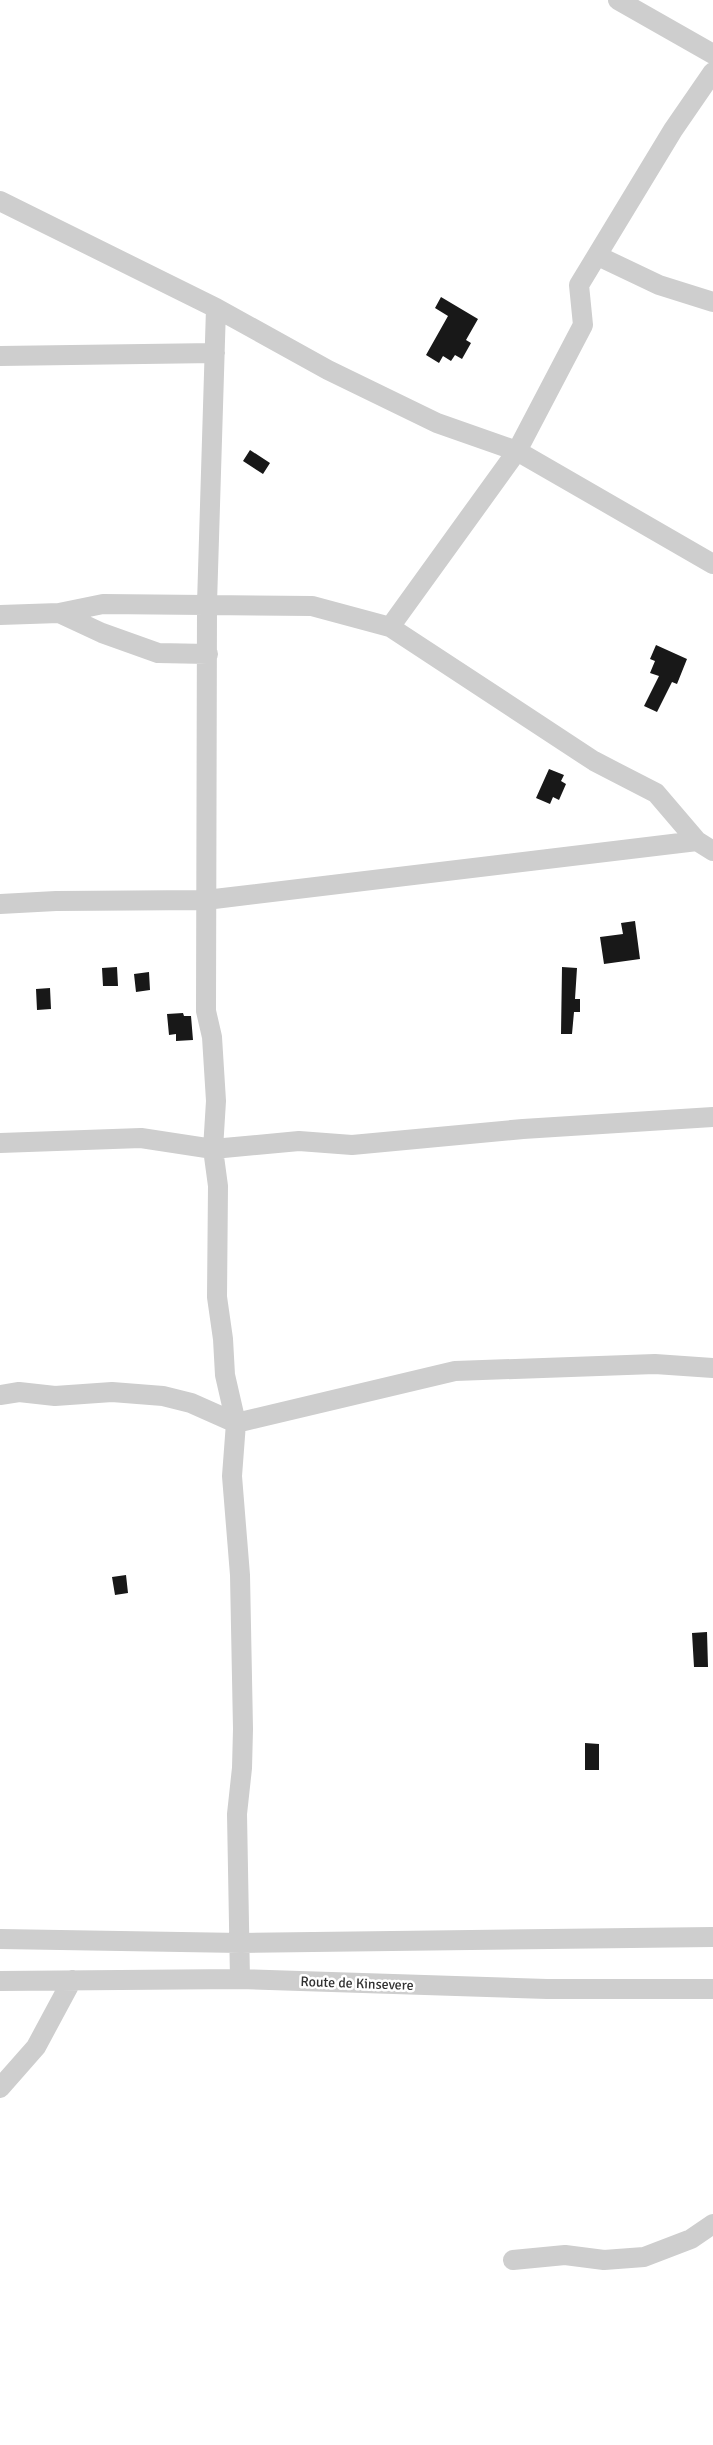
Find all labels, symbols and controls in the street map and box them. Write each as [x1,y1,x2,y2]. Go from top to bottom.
street label: Route de Kinsevere [300,1973,414,1994]

